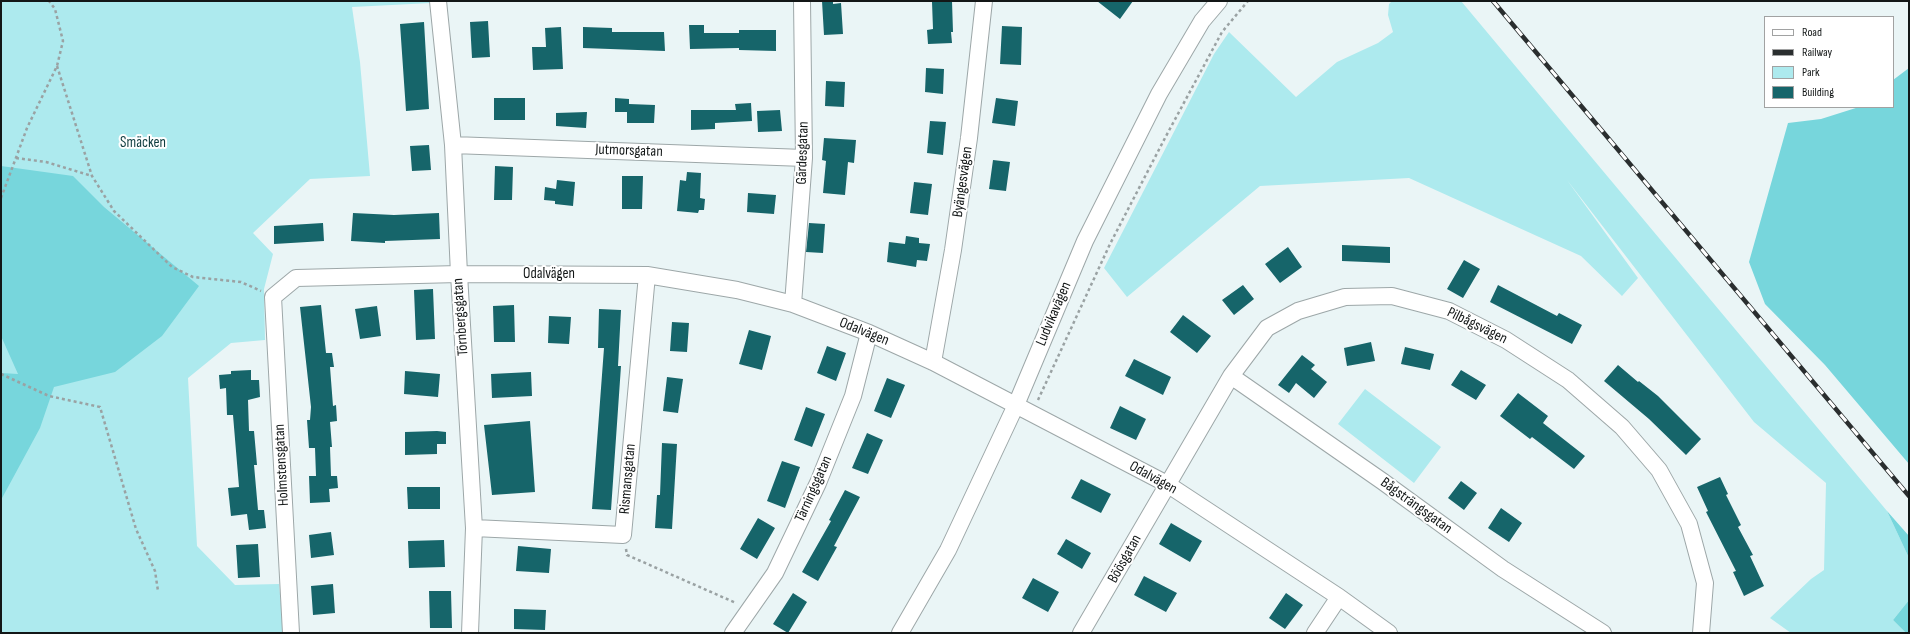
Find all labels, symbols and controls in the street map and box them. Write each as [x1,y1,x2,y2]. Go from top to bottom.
legend [1764,16,1894,108]
text: Road [1802,25,1822,40]
text: Railway [1802,45,1832,60]
text: Park [1802,65,1820,80]
text: Building [1802,85,1834,100]
street label: Gärdesgatan [793,121,813,185]
park label: Smäcken [120,134,166,152]
street label: Jutmorsgatan [595,141,663,161]
street label: Byängesvägen [949,145,977,219]
street label: Odalvägen [523,265,575,283]
street label: Törnbergsgatan [449,278,473,356]
street label: Ludvikavägen [1032,279,1076,349]
street label: Pilbågsvägen [1444,304,1510,348]
street label: Odalvägen [837,314,891,350]
street label: Holmstensgatan [271,424,293,506]
street label: Rismansgatan [616,443,640,515]
street label: Tärningsgatan [791,453,837,525]
street label: Odalvägen [1126,458,1180,498]
street label: Bågsträngsgatan [1377,474,1455,538]
street label: Böösgatan [1104,532,1146,586]

